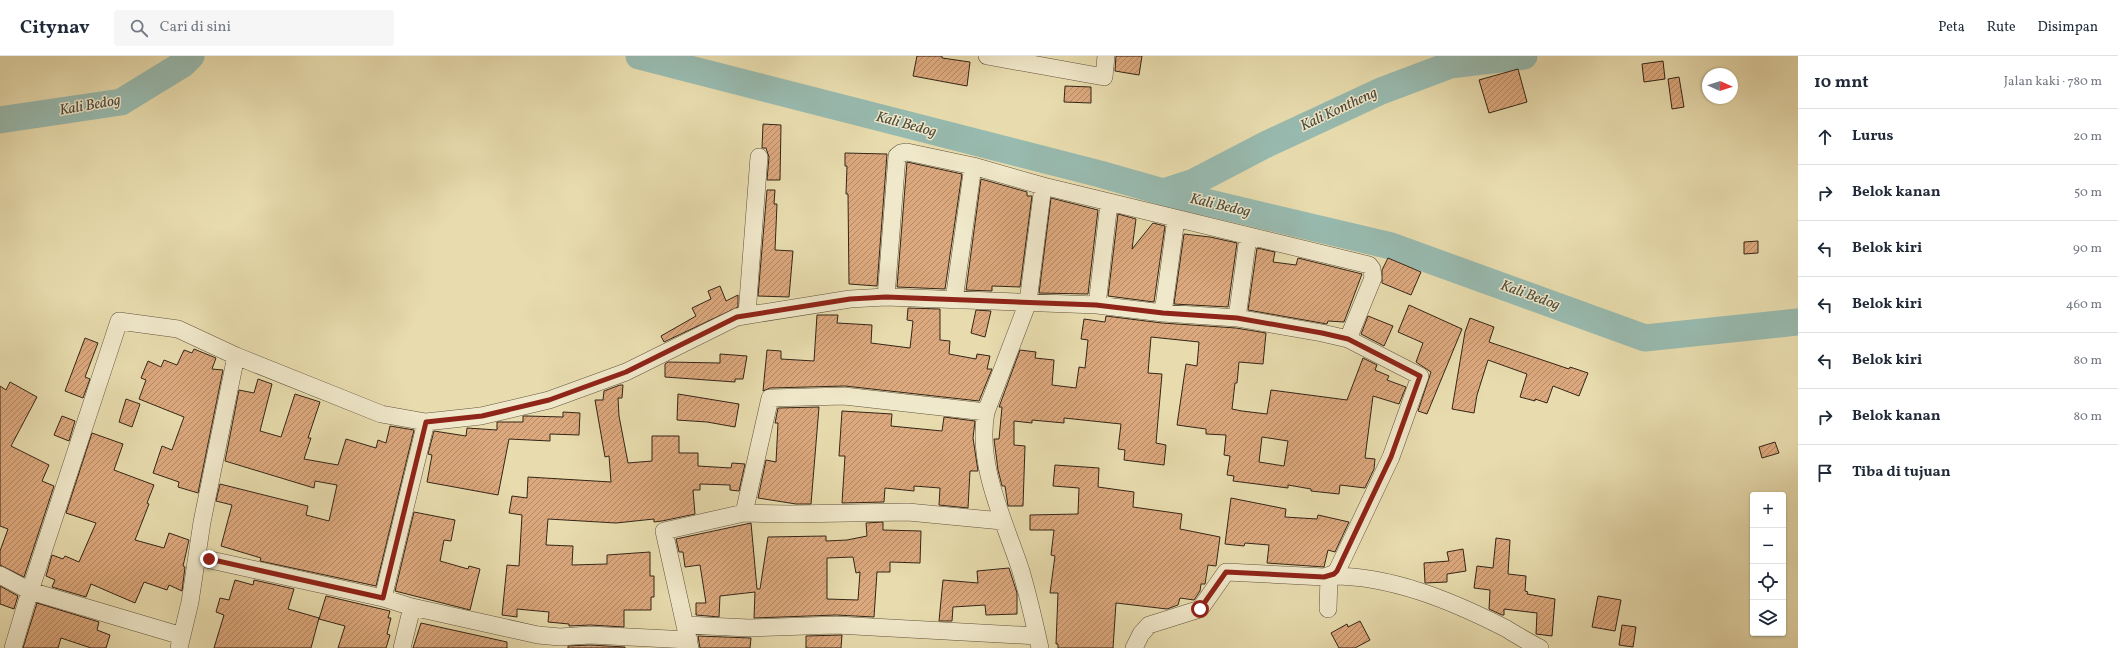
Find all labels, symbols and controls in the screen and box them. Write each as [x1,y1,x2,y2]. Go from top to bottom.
search box [114,10,394,46]
text: Citynav [20,15,90,41]
icon: search [128,17,150,39]
text: Cari di sini [160,17,231,38]
text: Peta [1938,18,1965,37]
text: Rute [1987,18,2016,37]
text: Disimpan [2038,18,2098,37]
north arrow [1702,68,1738,104]
text: 10 mnt [1814,71,1869,94]
text: Jalan kaki · 780 m [2004,73,2102,91]
water label: Kali Kontheng [1297,83,1381,137]
water label: Kali Bedog [58,90,123,122]
water label: Kali Bedog [873,107,939,143]
icon: ahead [1814,126,1836,148]
text: Lurus [1852,126,1893,147]
text: 20 m [2073,128,2102,146]
icon: right [1814,182,1836,204]
text: Belok kanan [1852,182,1941,203]
text: 50 m [2074,184,2102,202]
water label: Kali Bedog [1188,189,1253,223]
icon: left [1814,238,1836,260]
text: Belok kiri [1852,238,1922,259]
text: 90 m [2073,240,2102,258]
water label: Kali Bedog [1497,276,1563,317]
icon: left [1814,294,1836,316]
text: Belok kiri [1852,294,1922,315]
text: 460 m [2066,296,2102,314]
icon: left [1814,350,1836,372]
text: Belok kiri [1852,350,1922,371]
text: 80 m [2073,352,2102,370]
icon: right [1814,406,1836,428]
text: Belok kanan [1852,406,1941,427]
text: 80 m [2073,408,2102,426]
icon: arrive [1814,462,1836,484]
text: Tiba di tujuan [1852,462,1951,483]
map controls [1750,492,1786,636]
button: + [1750,492,1786,528]
button: − [1750,528,1786,564]
route end [200,550,218,568]
button: locate [1750,564,1786,600]
route start [1191,600,1209,618]
button: layers [1750,600,1786,636]

